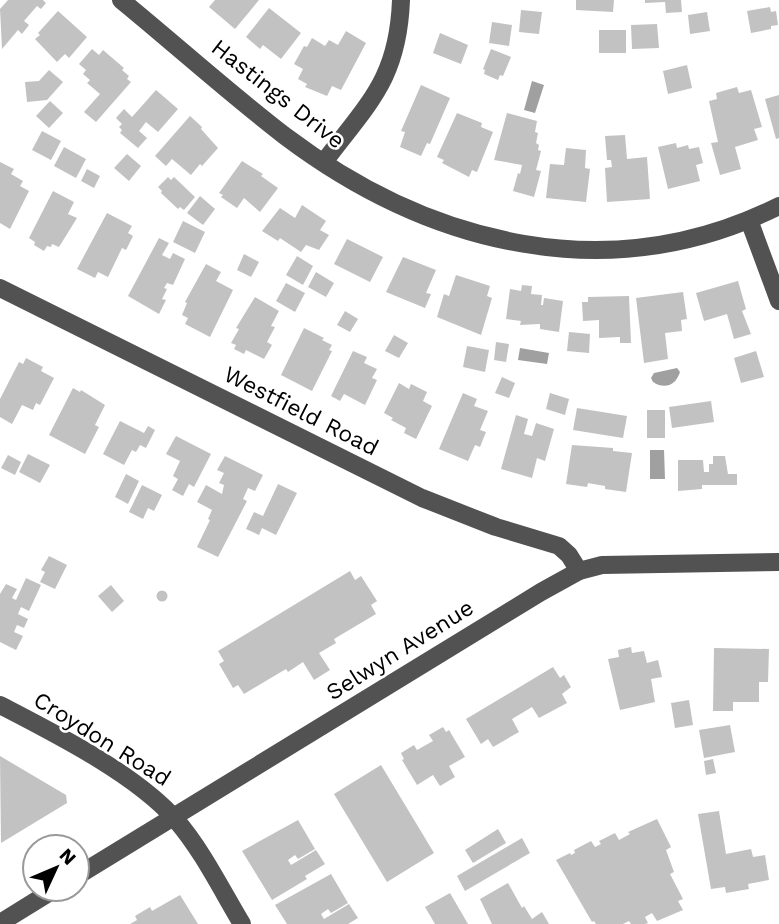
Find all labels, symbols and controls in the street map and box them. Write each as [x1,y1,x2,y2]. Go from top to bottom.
street label: Hastings Drive [206,34,350,154]
street label: Westfield Road [219,360,383,462]
street label: Selwyn Avenue [321,594,479,706]
street label: Croydon Road [28,686,176,792]
north arrow [21,833,91,903]
text: N [55,843,81,870]

